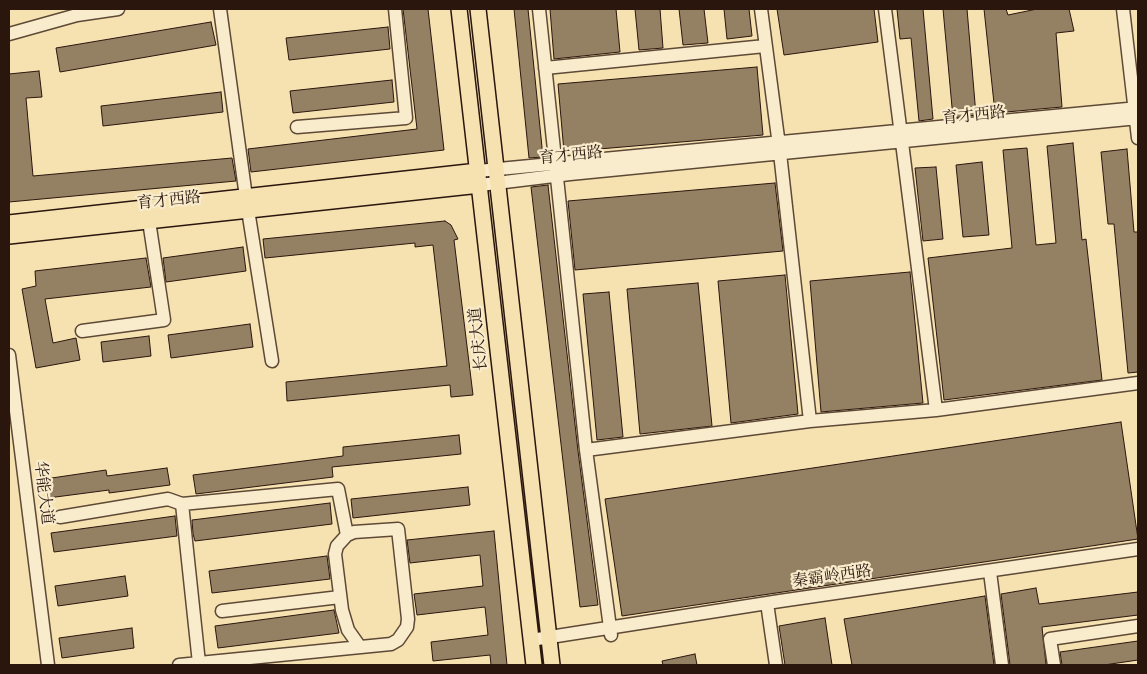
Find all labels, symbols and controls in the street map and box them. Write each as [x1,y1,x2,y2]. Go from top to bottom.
street label: 育才西路 [941,103,1007,129]
street label: 育才西路 [538,143,604,169]
street label: 育才西路 [136,188,202,214]
street label: 长庆大道 [466,306,492,372]
street label: 华能大道 [30,460,56,526]
street label: 秦霸岭西路 [791,562,873,592]

